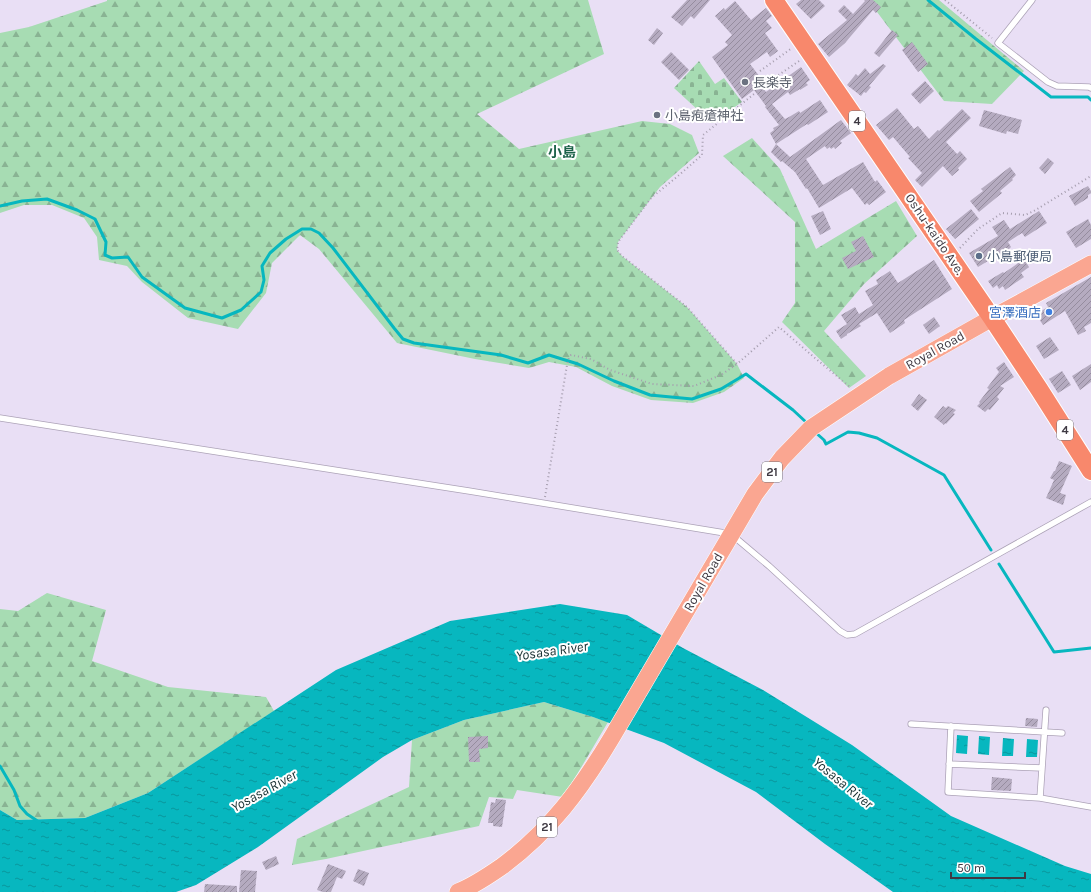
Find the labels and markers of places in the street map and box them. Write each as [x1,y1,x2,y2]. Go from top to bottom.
place label: 長楽寺 [753,75,792,90]
marker: 長楽寺 [740,77,750,87]
place label: 小島疱瘡神社 [665,108,743,123]
marker: 小島疱瘡神社 [652,110,662,120]
place label: 小島郵便局 [987,249,1052,264]
marker: 小島郵便局 [974,251,984,261]
place label: 宮澤酒店 [989,305,1041,320]
marker: 宮澤酒店 [1044,307,1054,317]

